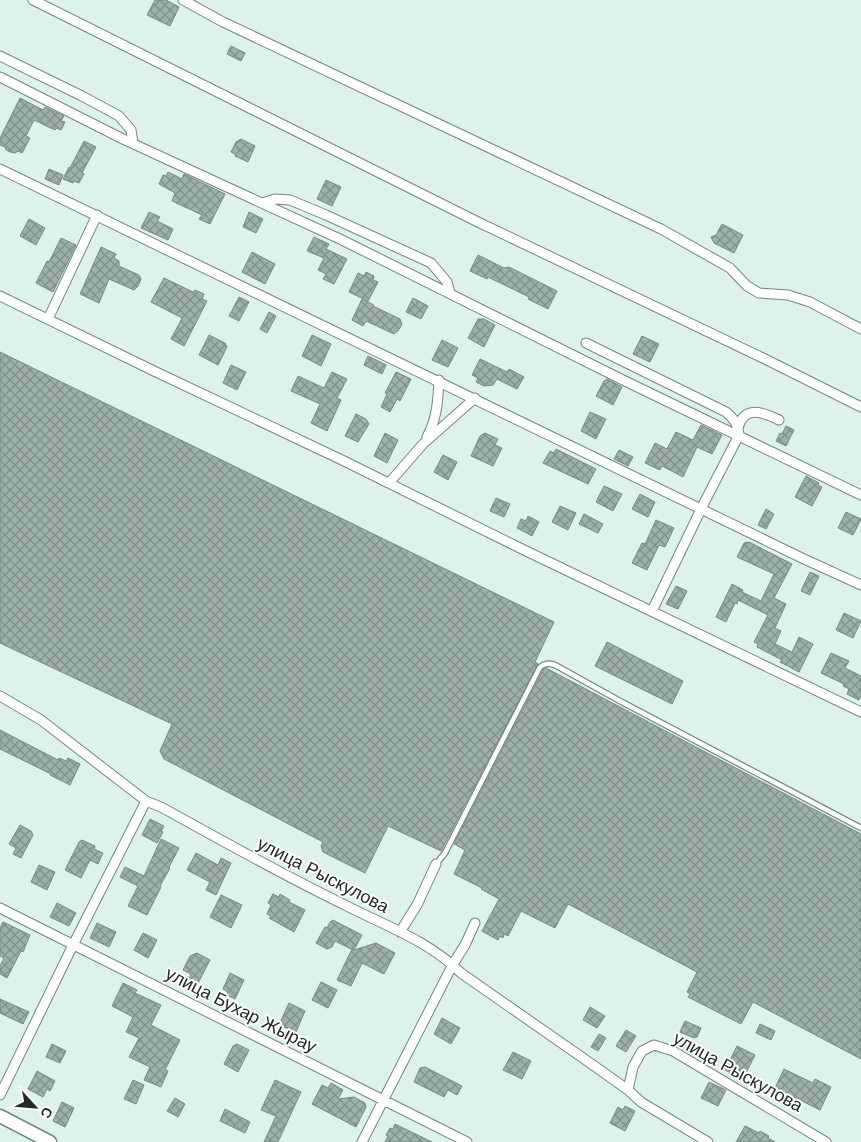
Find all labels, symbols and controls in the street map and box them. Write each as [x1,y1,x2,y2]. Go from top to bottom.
street label: улица Рыскулова [253,831,394,919]
street label: улица Бухар Жырау [161,961,321,1059]
street label: улица Рыскулова [669,1026,808,1118]
north arrow [10,1082,60,1132]
text: С [36,1104,57,1121]

